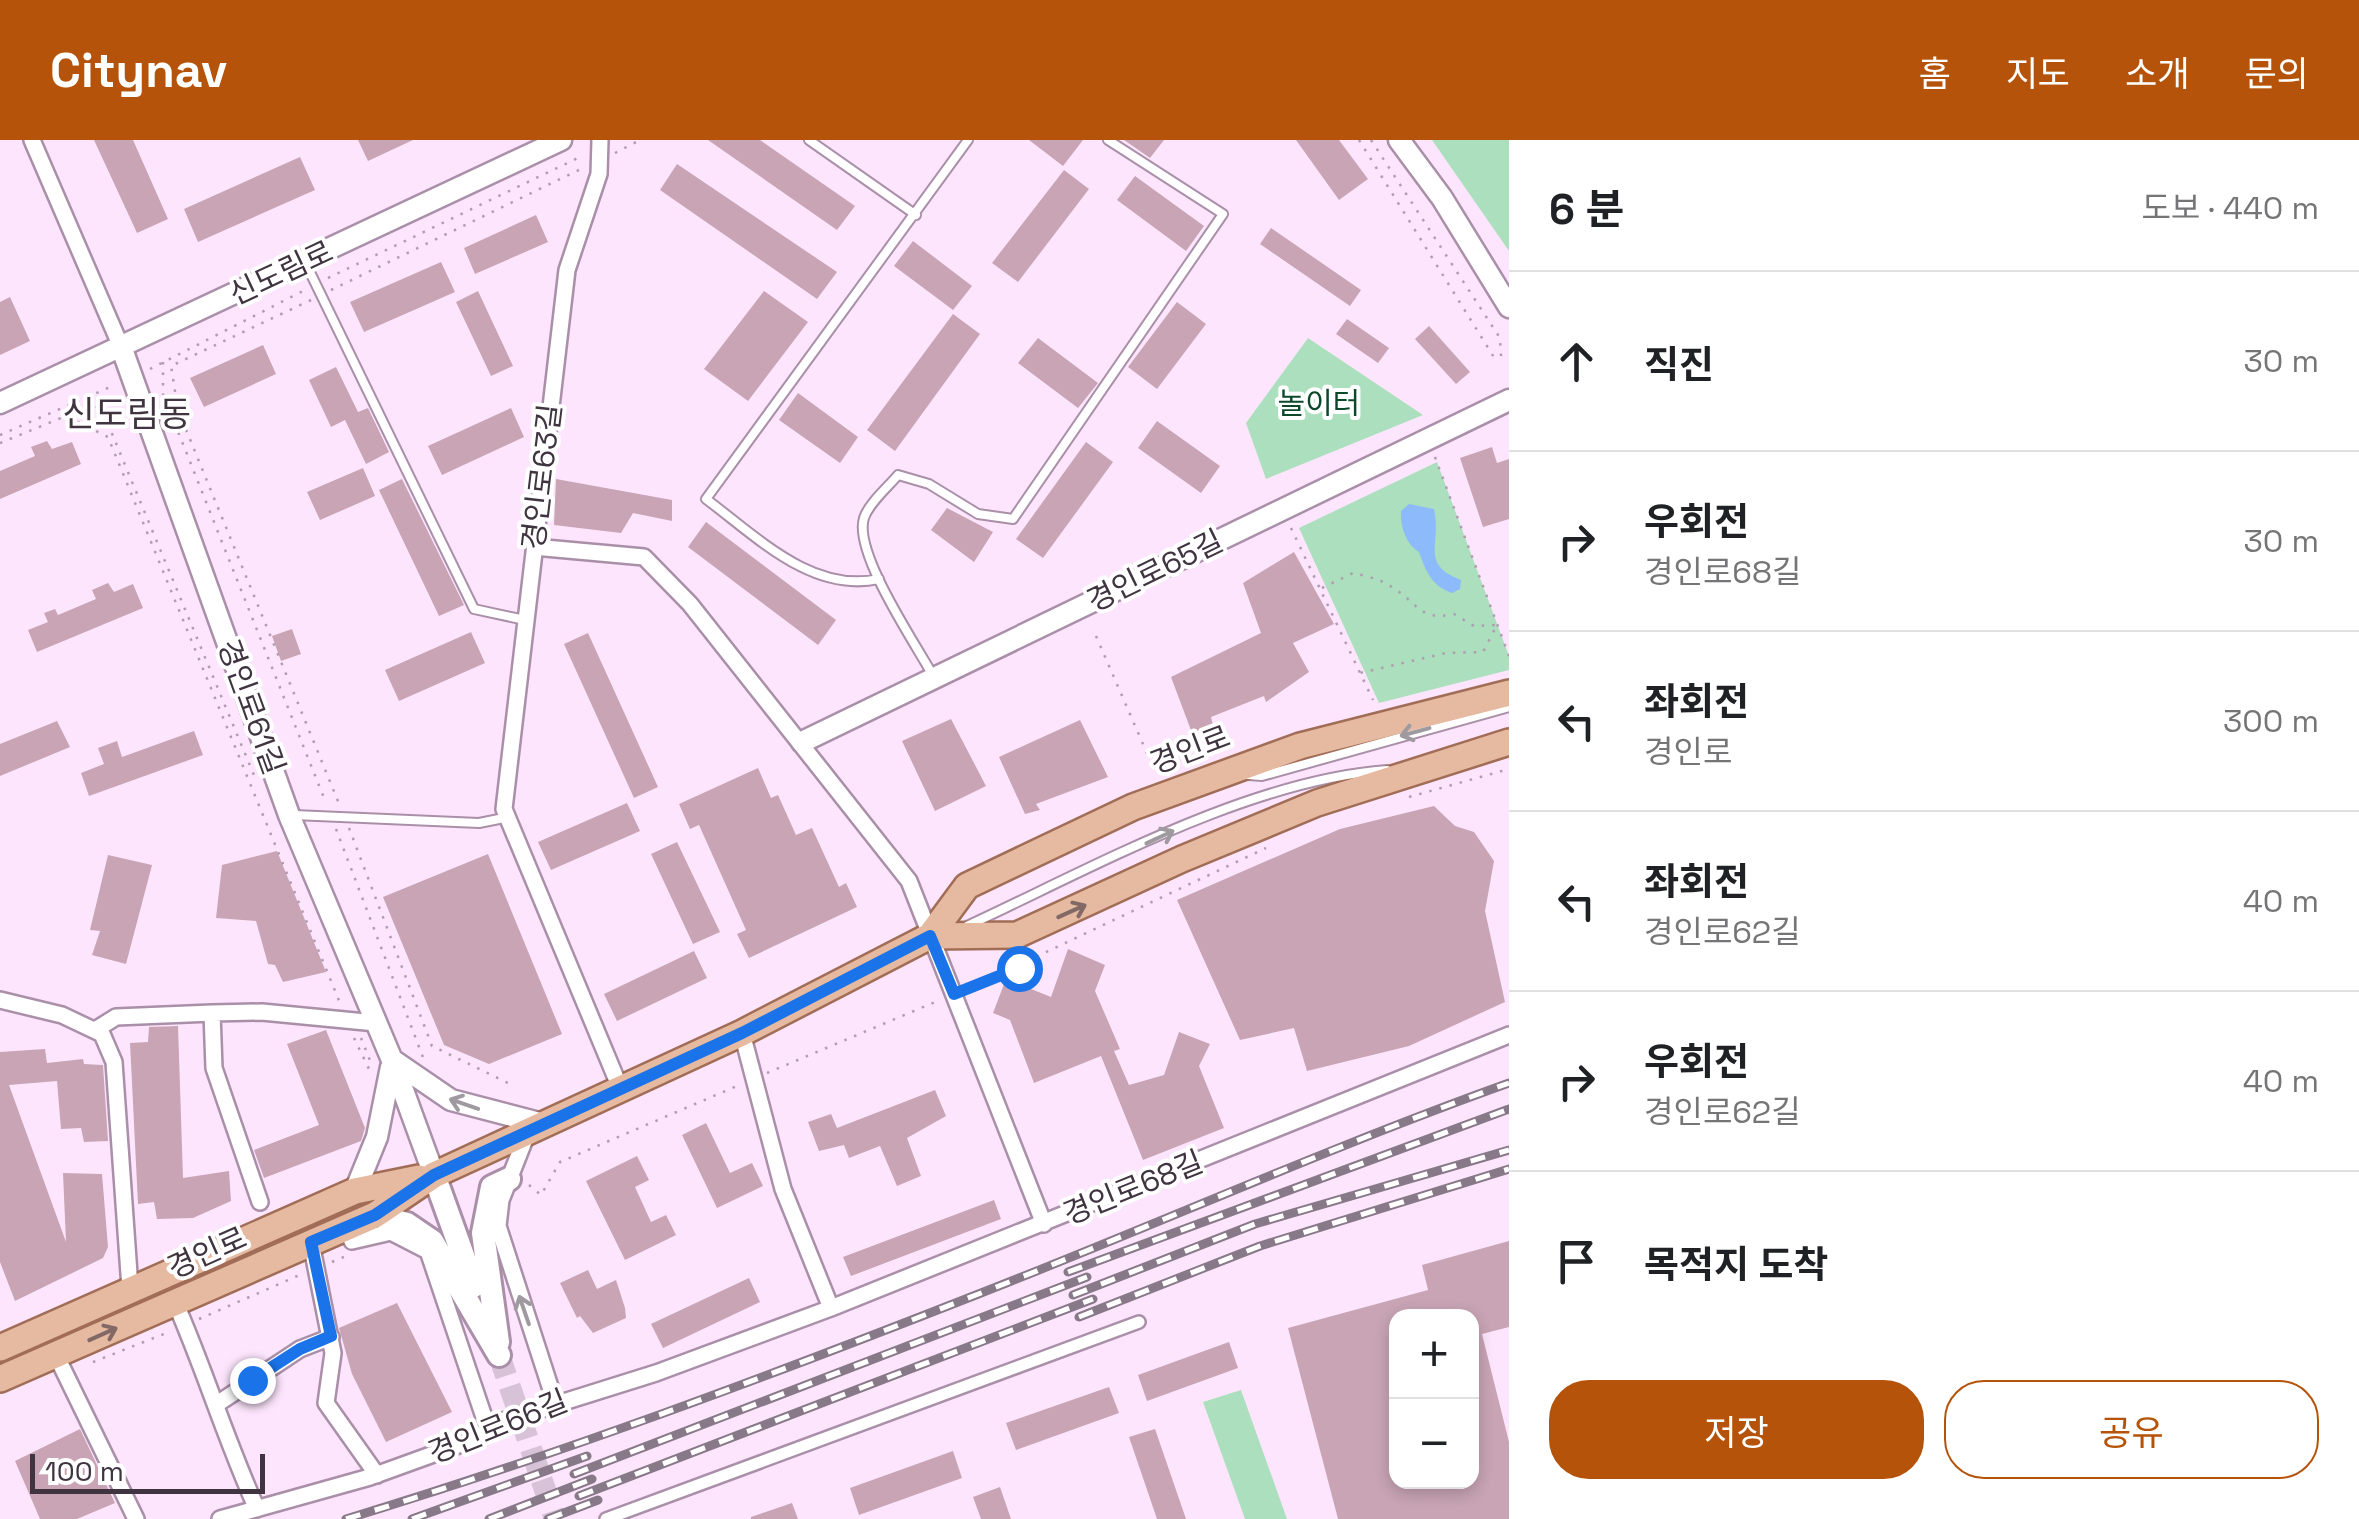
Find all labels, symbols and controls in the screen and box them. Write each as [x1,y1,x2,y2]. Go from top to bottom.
text: Citynav [50,40,227,101]
text: 홈 [1919,52,1951,96]
text: 지도 [2006,52,2070,96]
text: 소개 [2125,52,2190,96]
text: 문의 [2245,52,2309,96]
text: 6 분 [1549,183,1624,236]
text: 도보 · 440 m [2141,188,2319,228]
street label: 신도림로 [223,232,339,314]
icon: ahead [1549,334,1604,389]
text: 직진 [1644,341,1714,389]
text: 30 m [2243,341,2319,381]
park label: 놀이터 [1278,384,1360,423]
district label: 신도림동 [63,392,191,436]
street label: 경인로63길 [513,402,570,552]
text: 우회전 [1644,498,1749,546]
icon: right [1549,514,1604,569]
street label: 경인로65길 [1080,521,1229,620]
text: 30 m [2243,521,2319,561]
text: 경인로68길 [1644,552,1801,592]
street label: 경인로61길 [209,634,294,780]
text: 좌회전 [1644,678,1749,726]
icon: left [1549,694,1604,749]
text: 300 m [2223,701,2319,741]
street label: 경인로 [1144,716,1235,783]
one-way arrow [1400,723,1431,742]
text: 경인로 [1644,732,1732,772]
one-way arrow [1144,826,1174,845]
text: 좌회전 [1644,858,1749,906]
icon: left [1549,874,1604,929]
text: 40 m [2243,881,2319,921]
one-way arrow [1056,901,1087,919]
text: 경인로62길 [1644,912,1801,952]
route start [997,946,1043,992]
text: 우회전 [1644,1038,1749,1086]
icon: right [1549,1054,1604,1109]
text: 40 m [2243,1061,2319,1101]
text: 경인로62길 [1644,1092,1801,1132]
one-way arrow [449,1094,481,1112]
street label: 경인로68길 [1057,1142,1208,1233]
street label: 경인로 [161,1218,253,1287]
icon: arrive [1549,1234,1604,1289]
text: 목적지 도착 [1644,1241,1828,1289]
one-way arrow [514,1295,532,1326]
map controls [1389,1309,1479,1489]
button: + [1389,1309,1479,1399]
one-way arrow [87,1324,117,1343]
route end [230,1358,276,1404]
button: 저장 [1549,1380,1924,1479]
button: 공유 [1944,1380,2319,1479]
street label: 경인로66길 [422,1381,573,1472]
button: − [1389,1399,1479,1489]
scale bar [30,1449,265,1494]
text: 100 m [45,1453,124,1489]

